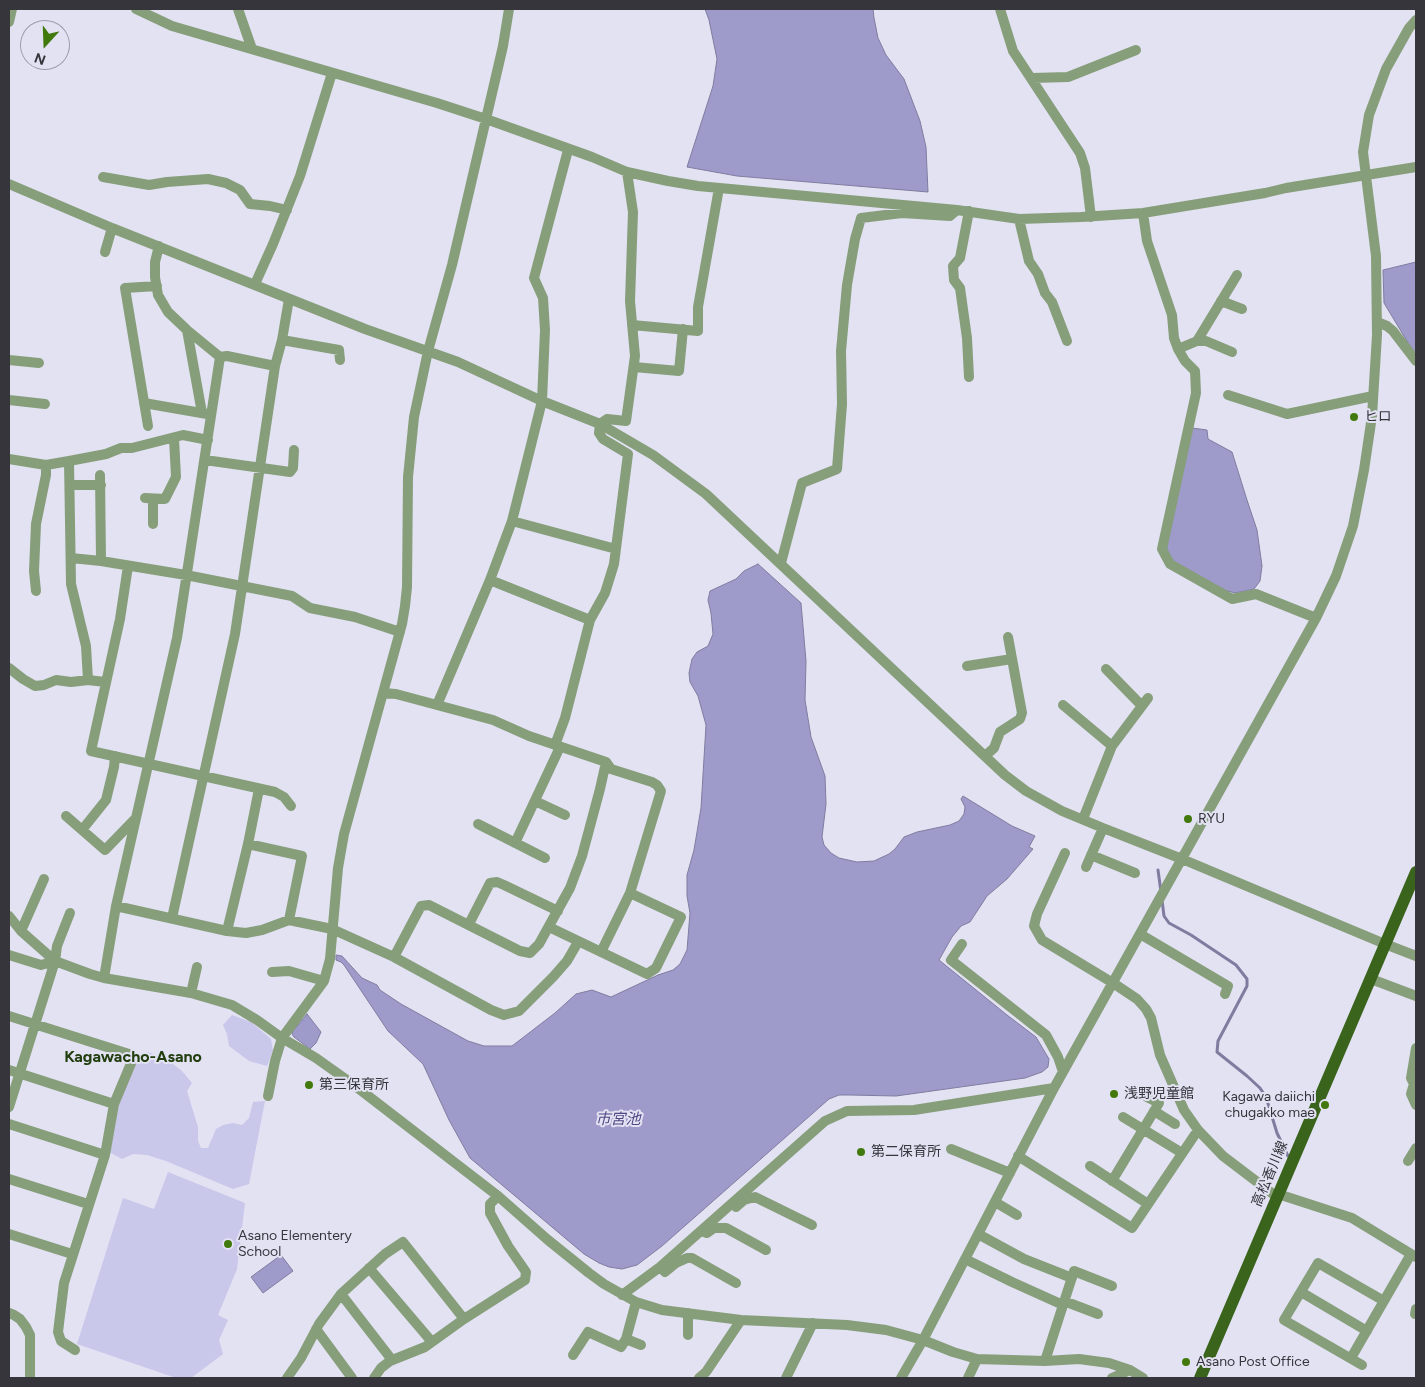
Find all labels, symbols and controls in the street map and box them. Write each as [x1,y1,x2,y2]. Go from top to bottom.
north arrow [20,20,70,70]
text: N [32,49,48,68]
place label: ヒロ [1364,409,1392,425]
marker: ヒロ [1348,411,1360,423]
place label: RYU [1198,811,1225,827]
marker: RYU [1182,813,1194,825]
district label: Kagawacho-Asano [64,1047,202,1067]
place label: 第三保育所 [319,1077,389,1093]
marker: 第三保育所 [303,1079,315,1091]
place label: 浅野児童館 [1124,1086,1194,1102]
marker: 浅野児童館 [1108,1088,1120,1100]
place label: Kagawa daiichi chugakko mae [1222,1089,1315,1122]
marker: Kagawa daiichi chugakko mae [1319,1099,1331,1111]
water label: 市宮池 [596,1111,640,1129]
street label: 高松香川線 [1249,1139,1291,1209]
place label: 第二保育所 [871,1144,941,1160]
marker: 第二保育所 [855,1146,867,1158]
place label: Asano Elementery School [238,1228,352,1260]
marker: Asano Elementery School [222,1238,234,1250]
place label: Asano Post Office [1196,1354,1310,1370]
marker: Asano Post Office [1180,1356,1192,1368]

